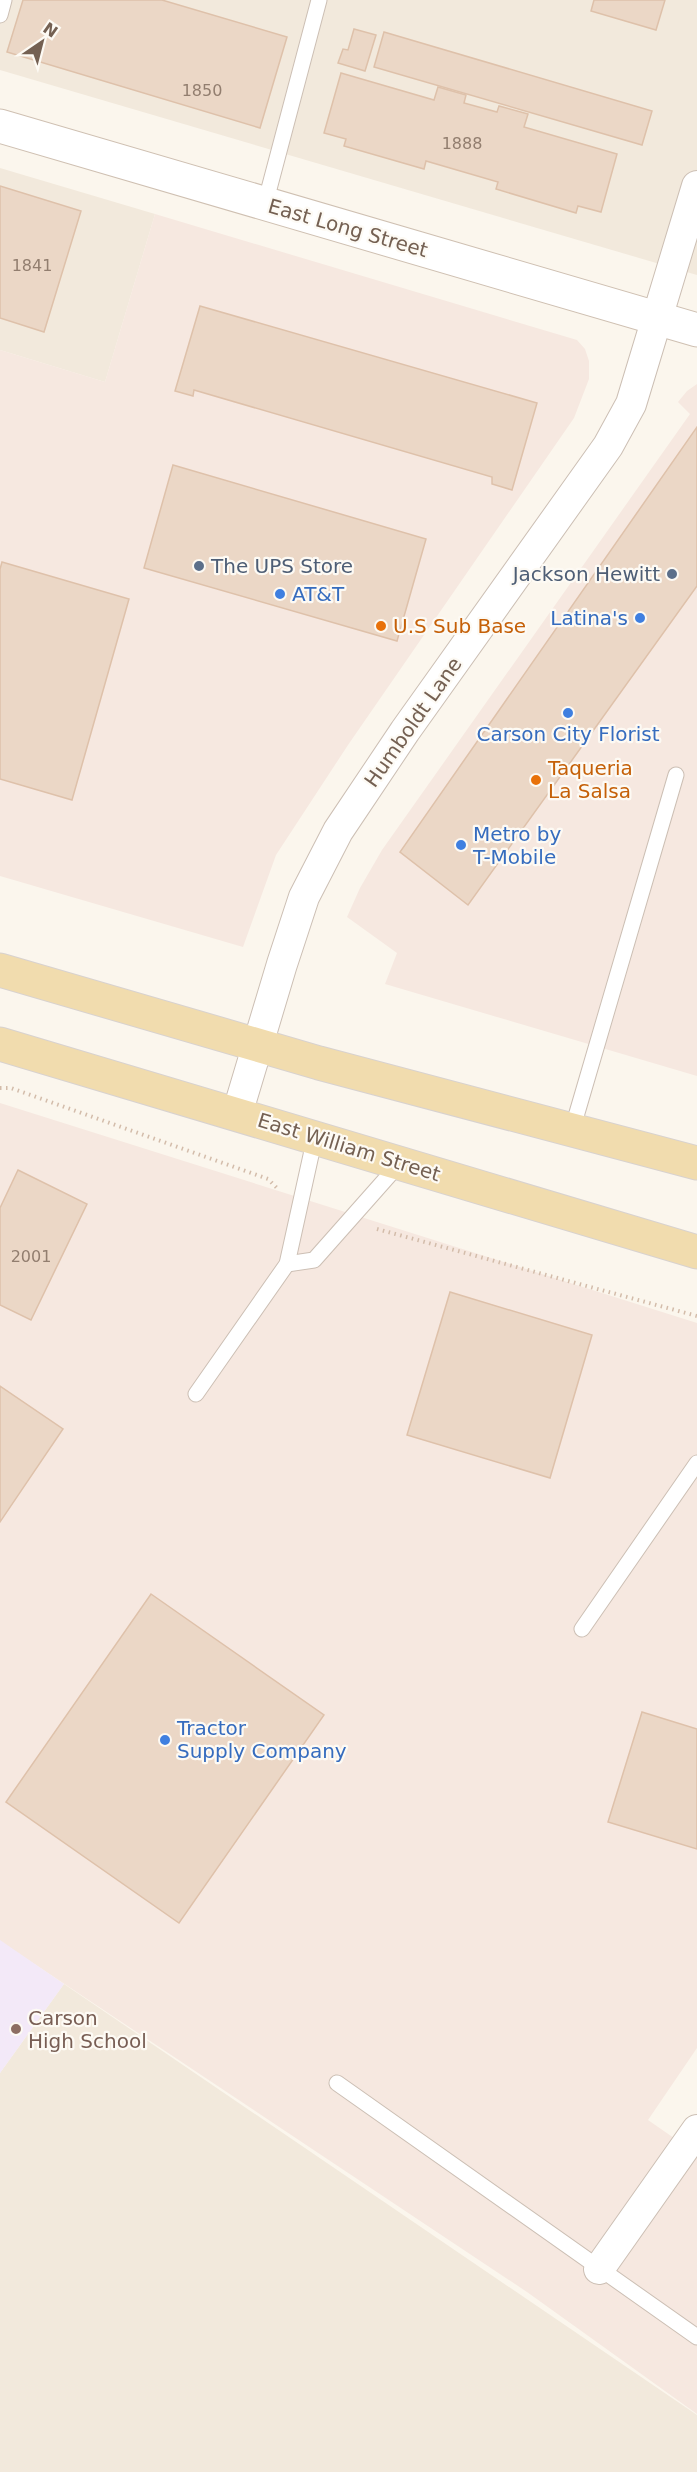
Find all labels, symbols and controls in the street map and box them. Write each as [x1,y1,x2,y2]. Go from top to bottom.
north arrow [12,12,72,72]
text: N [39,19,61,42]
house number: 1850 [182,81,222,100]
house number: 1888 [442,134,482,153]
street label: East Long Street [265,194,431,262]
house number: 1841 [12,256,52,275]
place label: The UPS Store [210,554,353,578]
marker: The UPS Store [192,559,206,573]
place label: Jackson Hewitt [511,562,660,586]
marker: Jackson Hewitt [665,567,679,581]
place label: AT&T [292,582,345,606]
marker: AT&T [273,587,287,601]
place label: Latina's [550,606,628,630]
marker: Latina's [633,611,647,625]
place label: U.S Sub Base [393,614,526,638]
marker: U.S Sub Base [374,619,388,633]
street label: Humboldt Lane [359,652,467,792]
marker: Carson City Florist [561,706,575,720]
place label: Carson City Florist [476,722,660,746]
place label: Taqueria La Salsa [547,756,633,803]
marker: Taqueria La Salsa [529,773,543,787]
place label: Metro by T-Mobile [472,822,561,869]
marker: Metro by T-Mobile [454,838,468,852]
street label: East William Street [255,1108,443,1186]
house number: 2001 [11,1247,51,1266]
place label: Tractor Supply Company [176,1716,347,1763]
marker: Tractor Supply Company [158,1733,172,1747]
place label: Carson High School [28,2006,147,2053]
marker: Carson High School [9,2022,23,2036]

